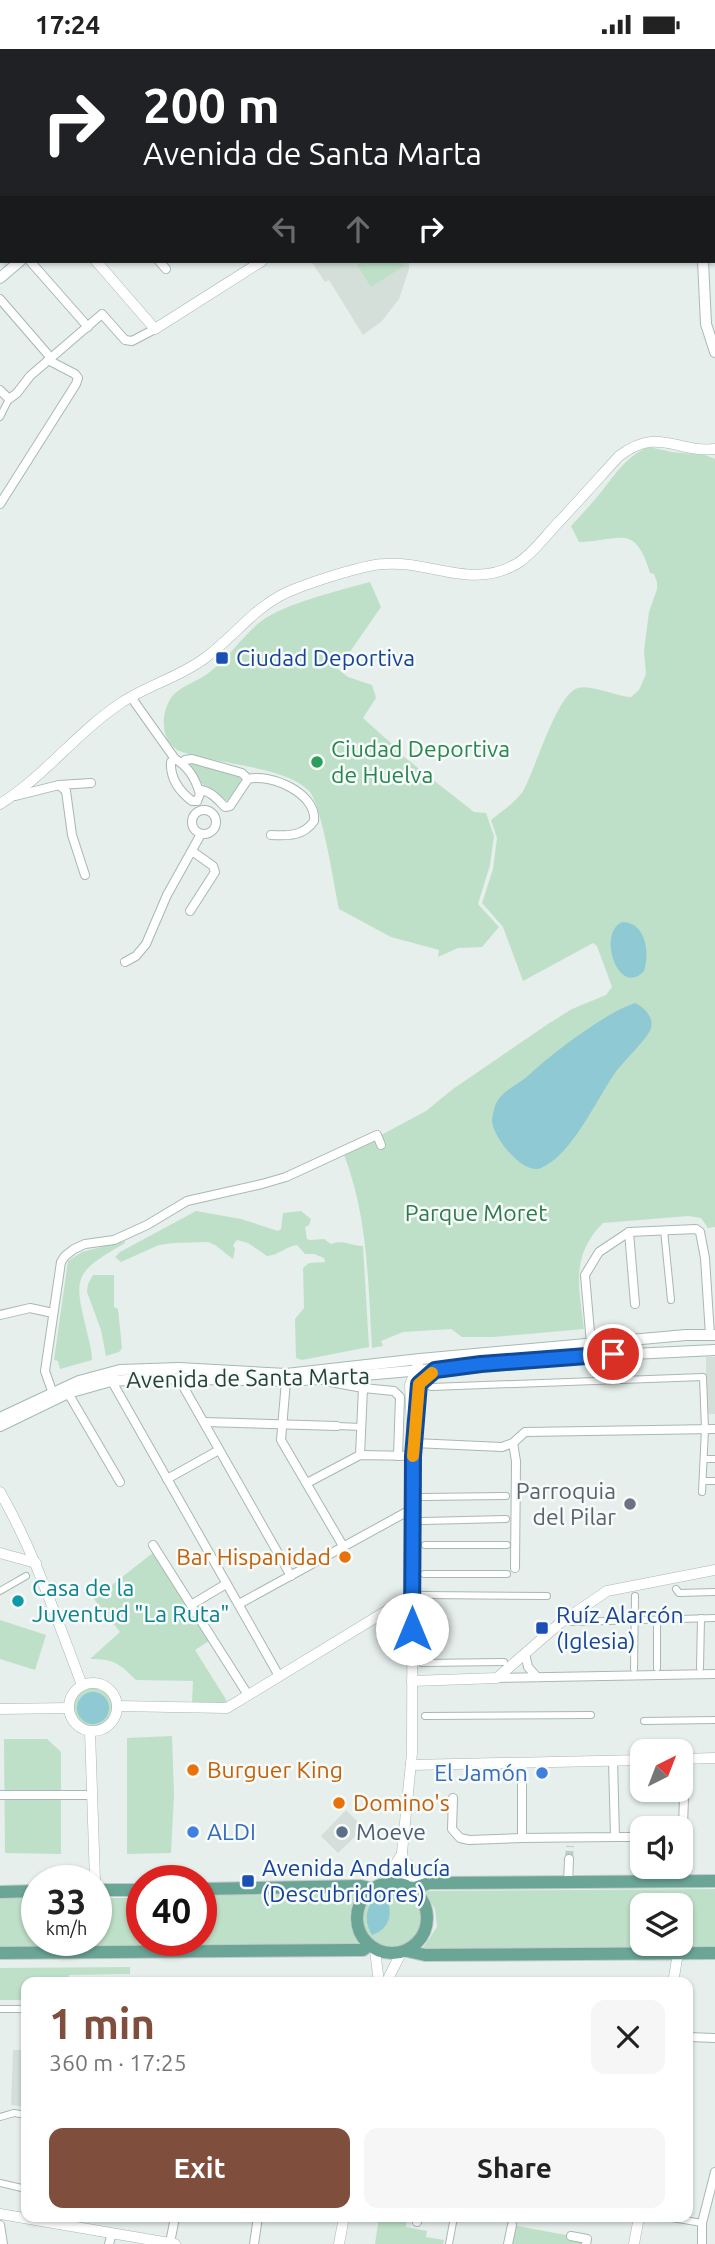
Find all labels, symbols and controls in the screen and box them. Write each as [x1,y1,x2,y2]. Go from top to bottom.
text: 17:24 [35,10,100,39]
icon: right [28,77,119,168]
text: 200 m [143,77,280,132]
text: Avenida de Santa Marta [143,135,482,171]
icon: left [266,210,304,248]
icon: ahead [339,210,377,248]
icon: right [412,210,450,248]
place label: Ciudad Deportiva [236,645,415,670]
marker: Ciudad Deportiva [214,650,230,666]
place label: Ciudad Deportiva de Huelva [331,736,510,787]
marker: Ciudad Deportiva de Huelva [309,754,325,770]
park label: Parque Moret [405,1200,547,1225]
pin [583,1324,643,1384]
icon: arrive [594,1335,632,1373]
street label: Avenida de Santa Marta [126,1363,370,1392]
place label: Parroquia del Pilar [516,1478,616,1529]
marker: Parroquia del Pilar [622,1496,638,1512]
place label: Bar Hispanidad [176,1544,331,1569]
marker: Bar Hispanidad [337,1549,353,1565]
place label: Casa de la Juventud "La Ruta" [32,1575,229,1626]
position arrow [375,1592,449,1666]
marker: Casa de la Juventud "La Ruta" [10,1593,26,1609]
place label: Ruíz Alarcón (Iglesia) [556,1602,684,1654]
marker: Ruíz Alarcón (Iglesia) [534,1620,550,1636]
north arrow [630,1739,693,1803]
map controls [630,1739,693,1956]
place label: Burguer King [207,1757,343,1782]
place label: El Jamón [434,1760,528,1785]
marker: Burguer King [185,1762,201,1778]
marker: El Jamón [534,1765,550,1781]
place label: Domino's [353,1790,450,1815]
marker: Domino's [331,1795,347,1811]
button: sound [630,1816,693,1879]
place label: ALDI [207,1819,256,1844]
place label: Moeve [356,1819,426,1844]
marker: ALDI [185,1824,201,1840]
marker: Moeve [334,1824,350,1840]
place label: Avenida Andalucía (Descubridores) [262,1855,450,1907]
speed limit sign: 40 [126,1865,217,1956]
marker: Avenida Andalucía (Descubridores) [240,1873,256,1889]
text: 33 [47,1881,86,1921]
button: layers [630,1893,693,1956]
text: km/h [46,1918,87,1938]
text: 1 min [49,2000,155,2047]
button: close [591,2000,665,2074]
text: 360 m · 17:25 [49,2050,187,2075]
button: Exit [49,2128,350,2208]
button: Share [364,2128,665,2208]

